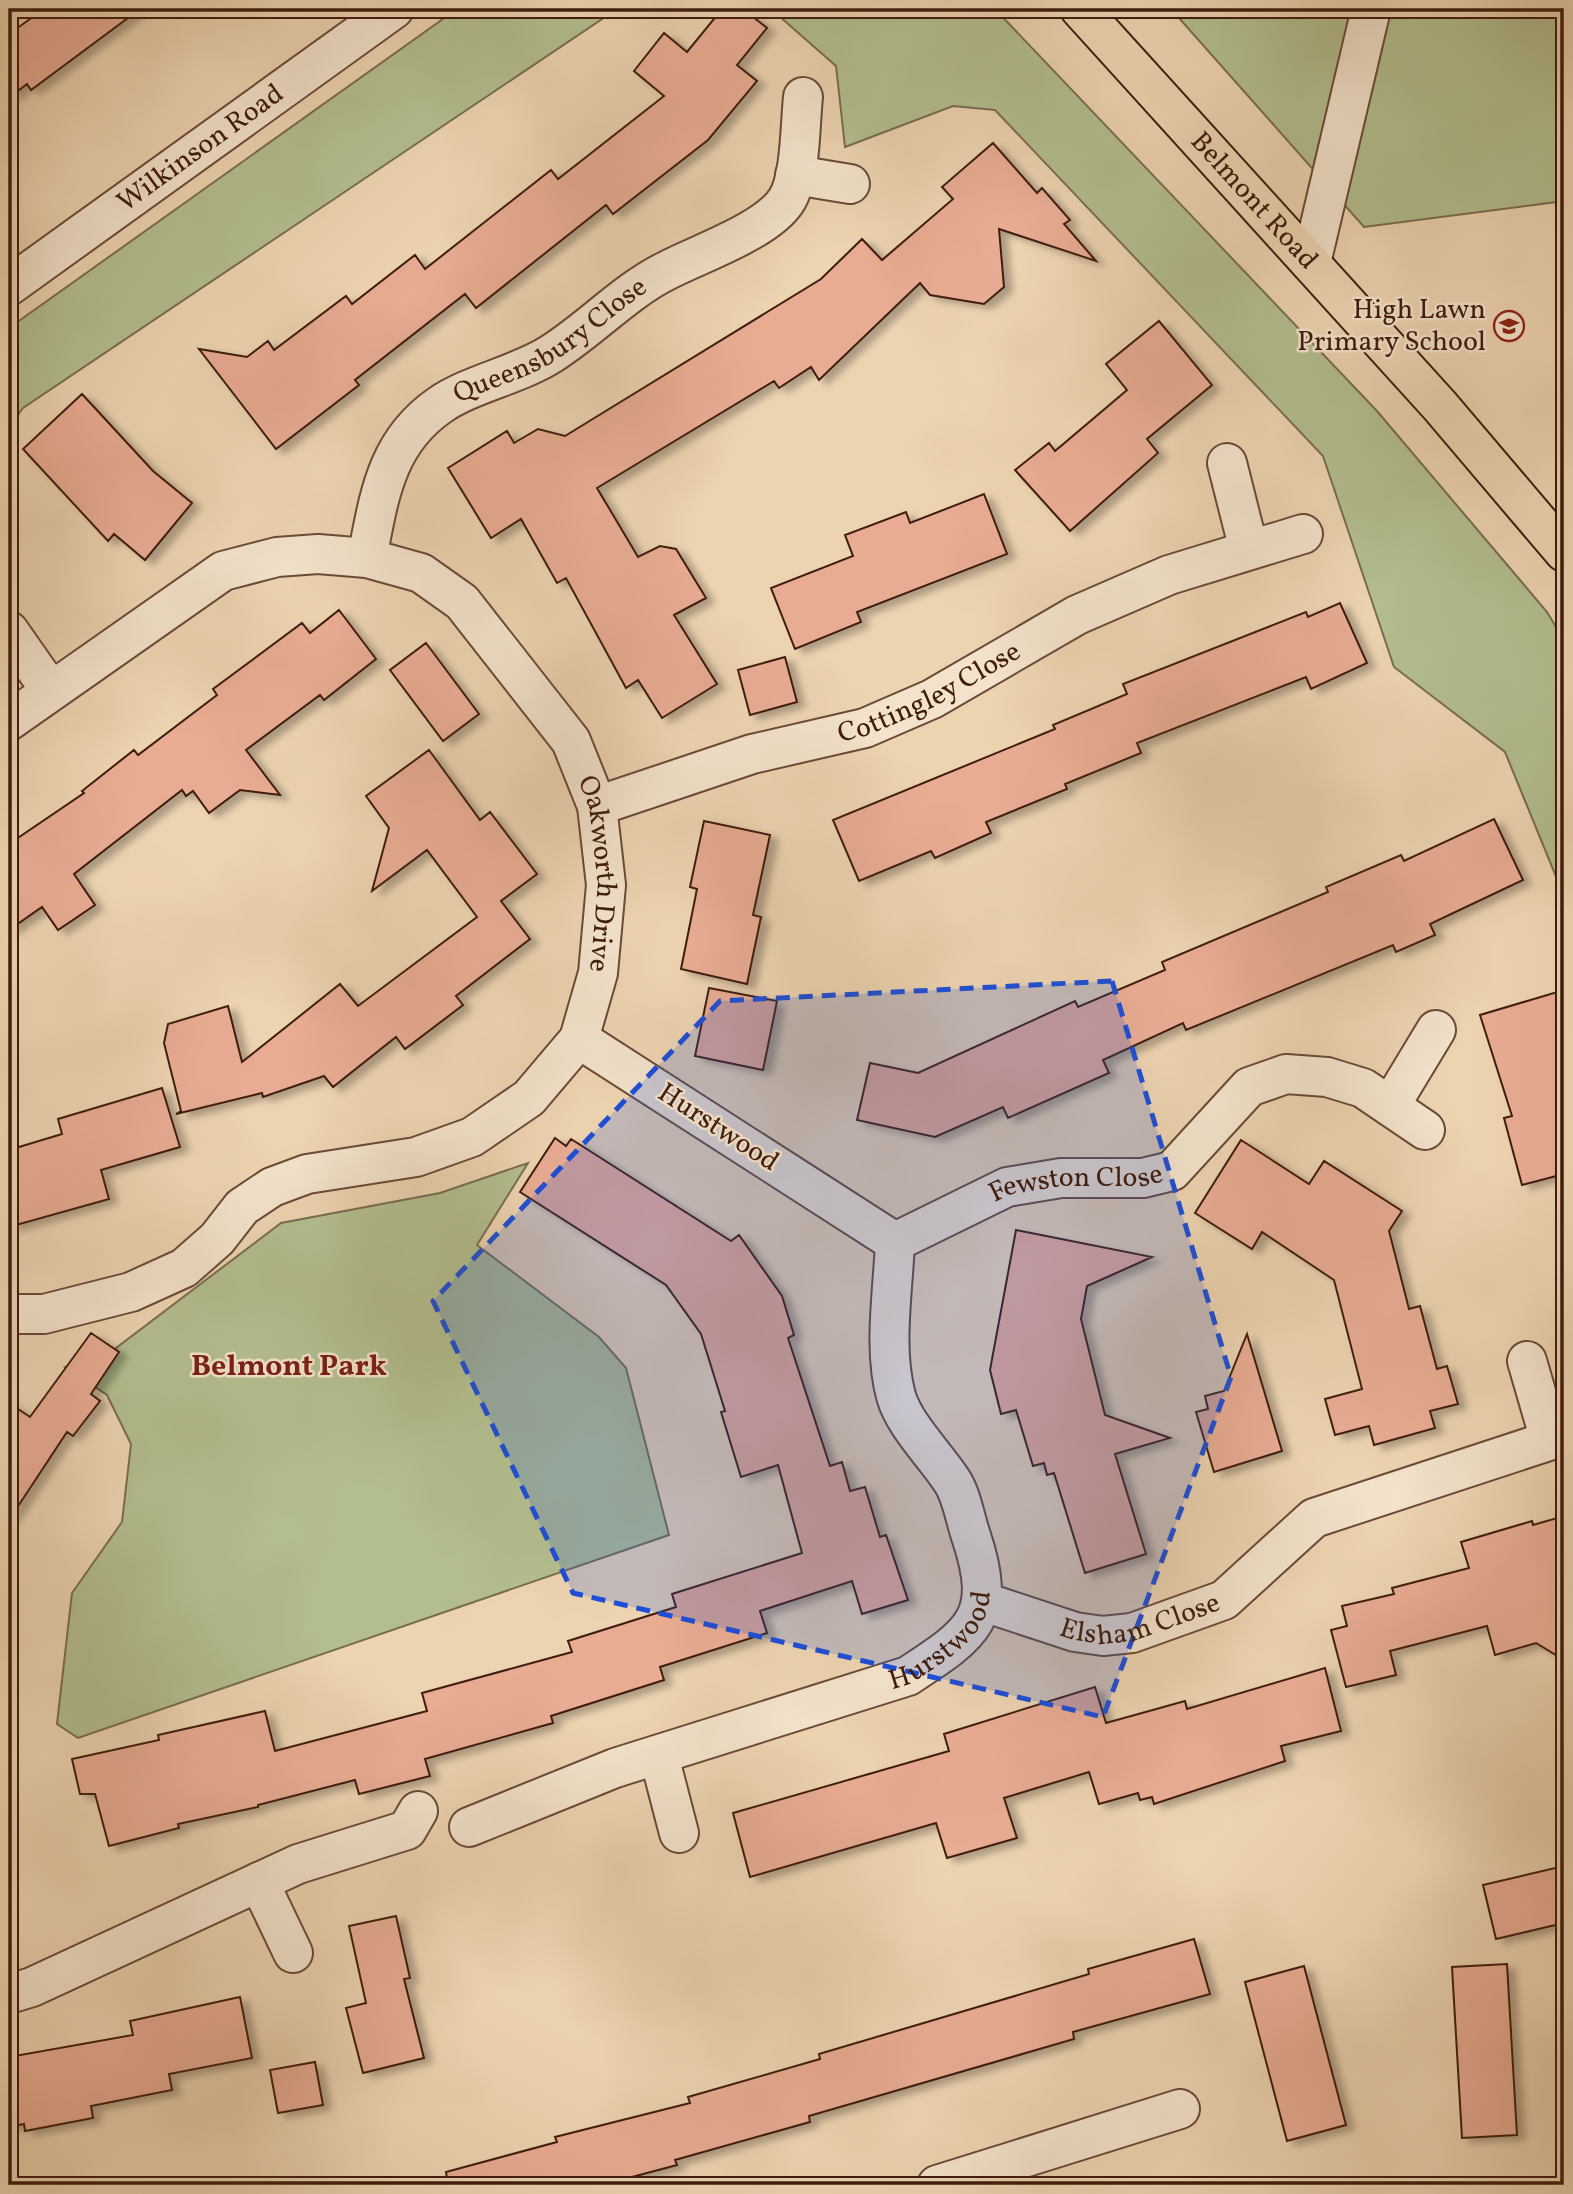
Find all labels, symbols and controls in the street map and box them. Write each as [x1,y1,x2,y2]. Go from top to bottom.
street label: Wilkinson Road [109,75,292,222]
street label: Belmont Road [1181,123,1327,278]
street label: Queensbury Close [447,268,655,414]
place label: High Lawn Primary School [1297,291,1486,362]
school or university icon: High Lawn Primary School [1492,309,1526,343]
street label: Cottingley Close [834,632,1028,753]
street label: Oakworth Drive [567,770,626,974]
street label: Hurstwood [650,1074,786,1182]
street label: Fewston Close [982,1154,1167,1212]
district label: Belmont Park [191,1346,387,1388]
street label: Elsham Close [1054,1583,1225,1656]
street label: Hurstwood [884,1588,1002,1700]

